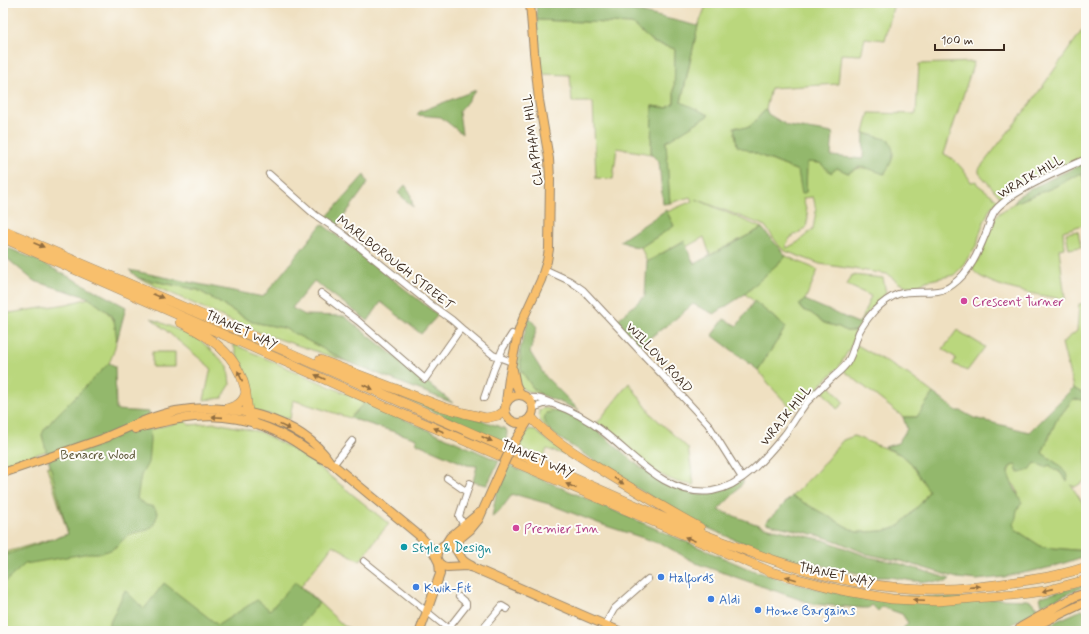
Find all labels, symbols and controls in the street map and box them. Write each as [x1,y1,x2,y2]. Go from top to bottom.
scale bar [935,26,1004,52]
text: 100 m [941,33,973,49]
street label: CLAPHAM HILL [519,92,548,187]
street label: WRAIK HILL [995,152,1067,203]
street label: MARLBOROUGH STREET [333,212,458,315]
one-way arrow [33,242,44,248]
one-way arrow [153,293,164,299]
place label: Crescent Turner [972,294,1064,311]
marker: Crescent Turner [959,296,969,306]
street label: THANET WAY [203,307,280,354]
street label: WILLOW ROAD [622,319,696,397]
one-way arrow [237,370,243,381]
one-way arrow [313,374,325,380]
street label: WRAIK HILL [757,382,816,450]
one-way arrow [362,384,373,390]
one-way arrow [211,413,223,420]
one-way arrow [279,424,291,430]
one-way arrow [433,427,444,433]
one-way arrow [481,436,492,442]
street label: THANET WAY [499,436,576,482]
park label: Benacre Wood [60,447,136,464]
one-way arrow [614,477,624,485]
one-way arrow [565,483,577,489]
place label: Premier Inn [524,521,599,538]
marker: Premier Inn [511,523,521,533]
one-way arrow [684,535,696,541]
place label: Style & Design [412,540,491,558]
marker: Style & Design [399,542,409,552]
street label: THANET WAY [797,559,876,592]
place label: Halfords [669,570,714,589]
marker: Halfords [656,572,666,582]
one-way arrow [785,575,797,581]
place label: Kwik-Fit [424,580,472,597]
marker: Kwik-Fit [411,582,421,592]
one-way arrow [969,584,981,591]
one-way arrow [1042,587,1054,593]
place label: Aldi [719,592,740,609]
marker: Aldi [706,594,716,604]
one-way arrow [912,597,925,603]
place label: Home Bargains [766,603,856,622]
marker: Home Bargains [753,605,763,615]

